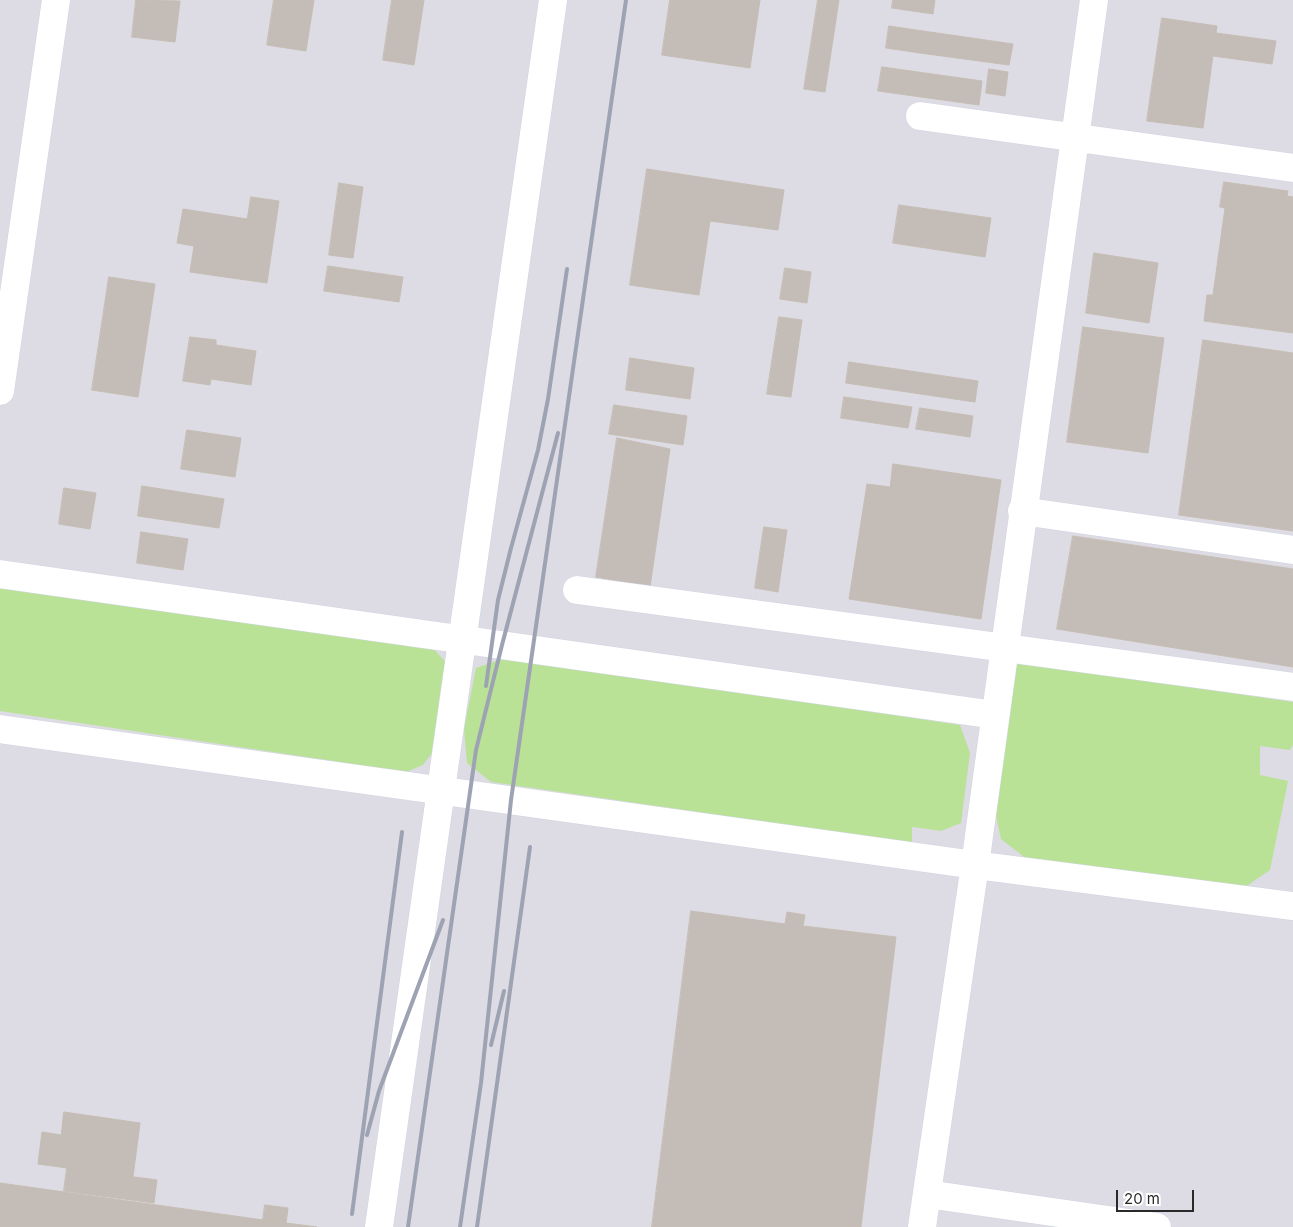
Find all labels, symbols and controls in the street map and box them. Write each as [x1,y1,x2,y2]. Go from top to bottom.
scale bar [1118,1180,1196,1212]
text: 20 m [1124,1189,1160,1208]

